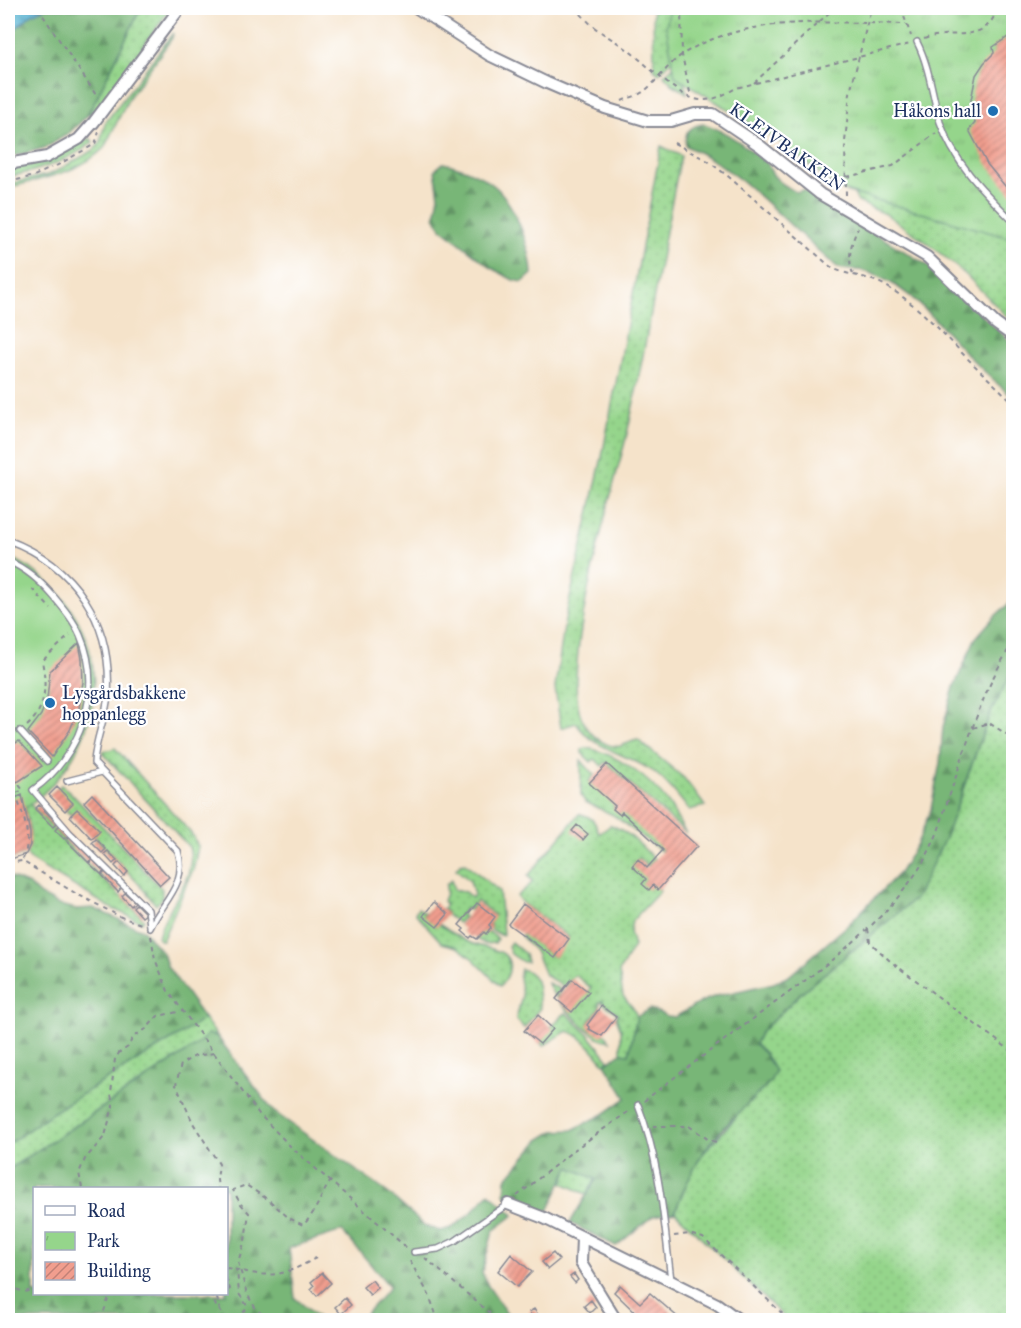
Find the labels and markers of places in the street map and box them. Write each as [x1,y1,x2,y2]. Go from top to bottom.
place label: Håkons hall [893,100,981,122]
marker: Håkons hall [986,104,1000,118]
place label: Lysgårdsbakkene hoppanlegg [62,682,186,726]
marker: Lysgårdsbakkene hoppanlegg [43,696,57,710]

